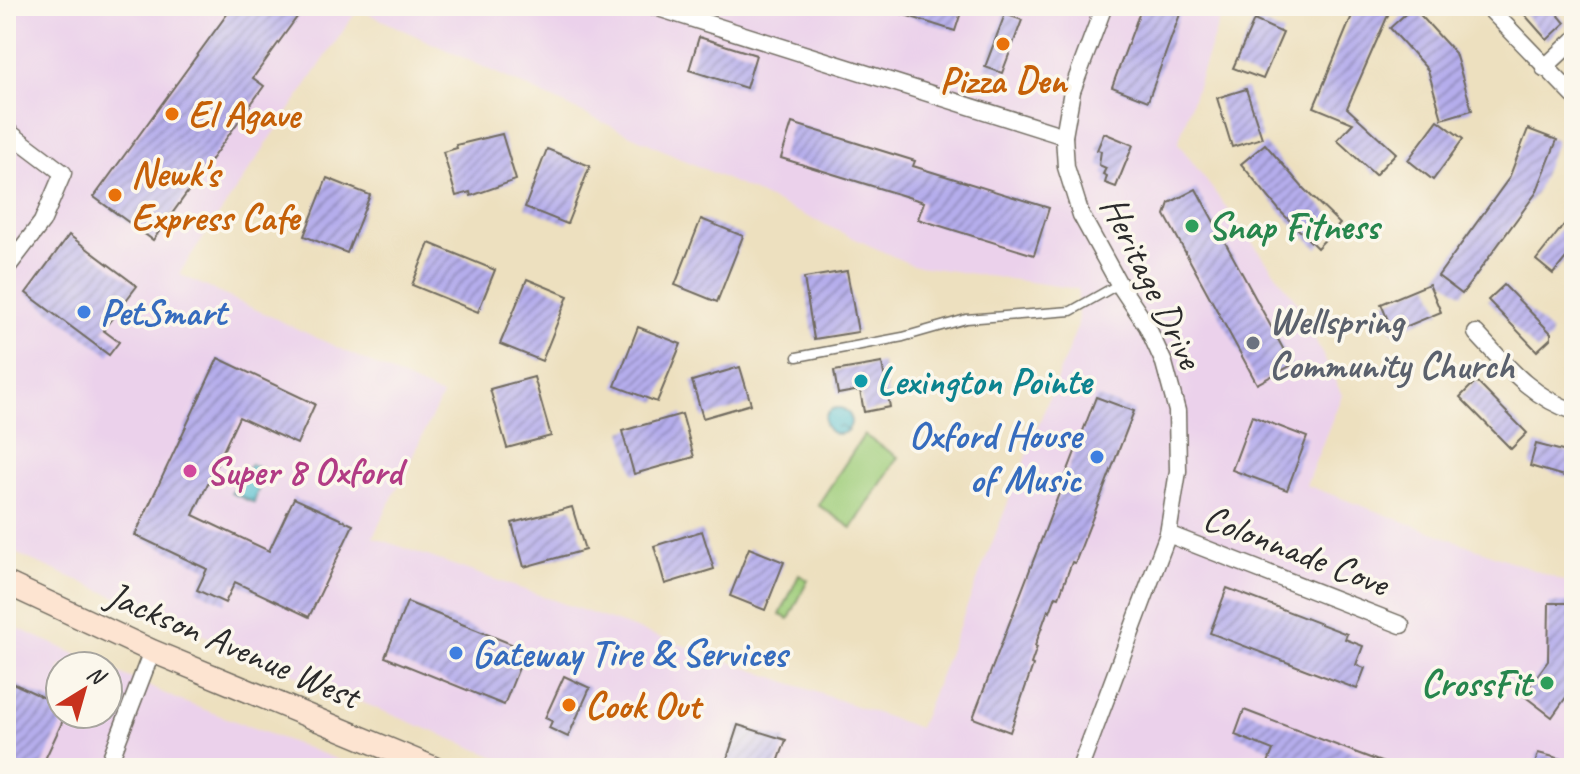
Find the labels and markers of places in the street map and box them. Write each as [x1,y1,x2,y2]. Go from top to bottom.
marker: Pizza Den [994,35,1012,53]
place label: Pizza Den [940,57,1069,104]
place label: El Agave [188,91,303,138]
marker: El Agave [163,105,181,123]
place label: Newk's Express Cafe [131,150,302,241]
marker: Newk's Express Cafe [106,186,124,204]
place label: Snap Fitness [1208,203,1383,250]
marker: Snap Fitness [1183,217,1201,235]
place label: PetSmart [100,289,230,336]
place label: Wellspring Community Church [1269,298,1516,389]
marker: PetSmart [75,303,93,321]
marker: Wellspring Community Church [1244,334,1262,352]
place label: Lexington Pointe [877,358,1094,405]
marker: Lexington Pointe [852,372,870,390]
place label: Oxford House of Music [909,412,1084,503]
place label: Super 8 Oxford [206,448,409,495]
marker: Oxford House of Music [1088,448,1106,466]
marker: Super 8 Oxford [181,462,199,480]
place label: Gateway Tire & Services [472,630,790,677]
marker: Gateway Tire & Services [447,644,465,662]
place label: CrossFit [1421,660,1534,707]
marker: CrossFit [1538,674,1556,692]
place label: Cook Out [585,682,704,729]
marker: Cook Out [560,696,578,714]

